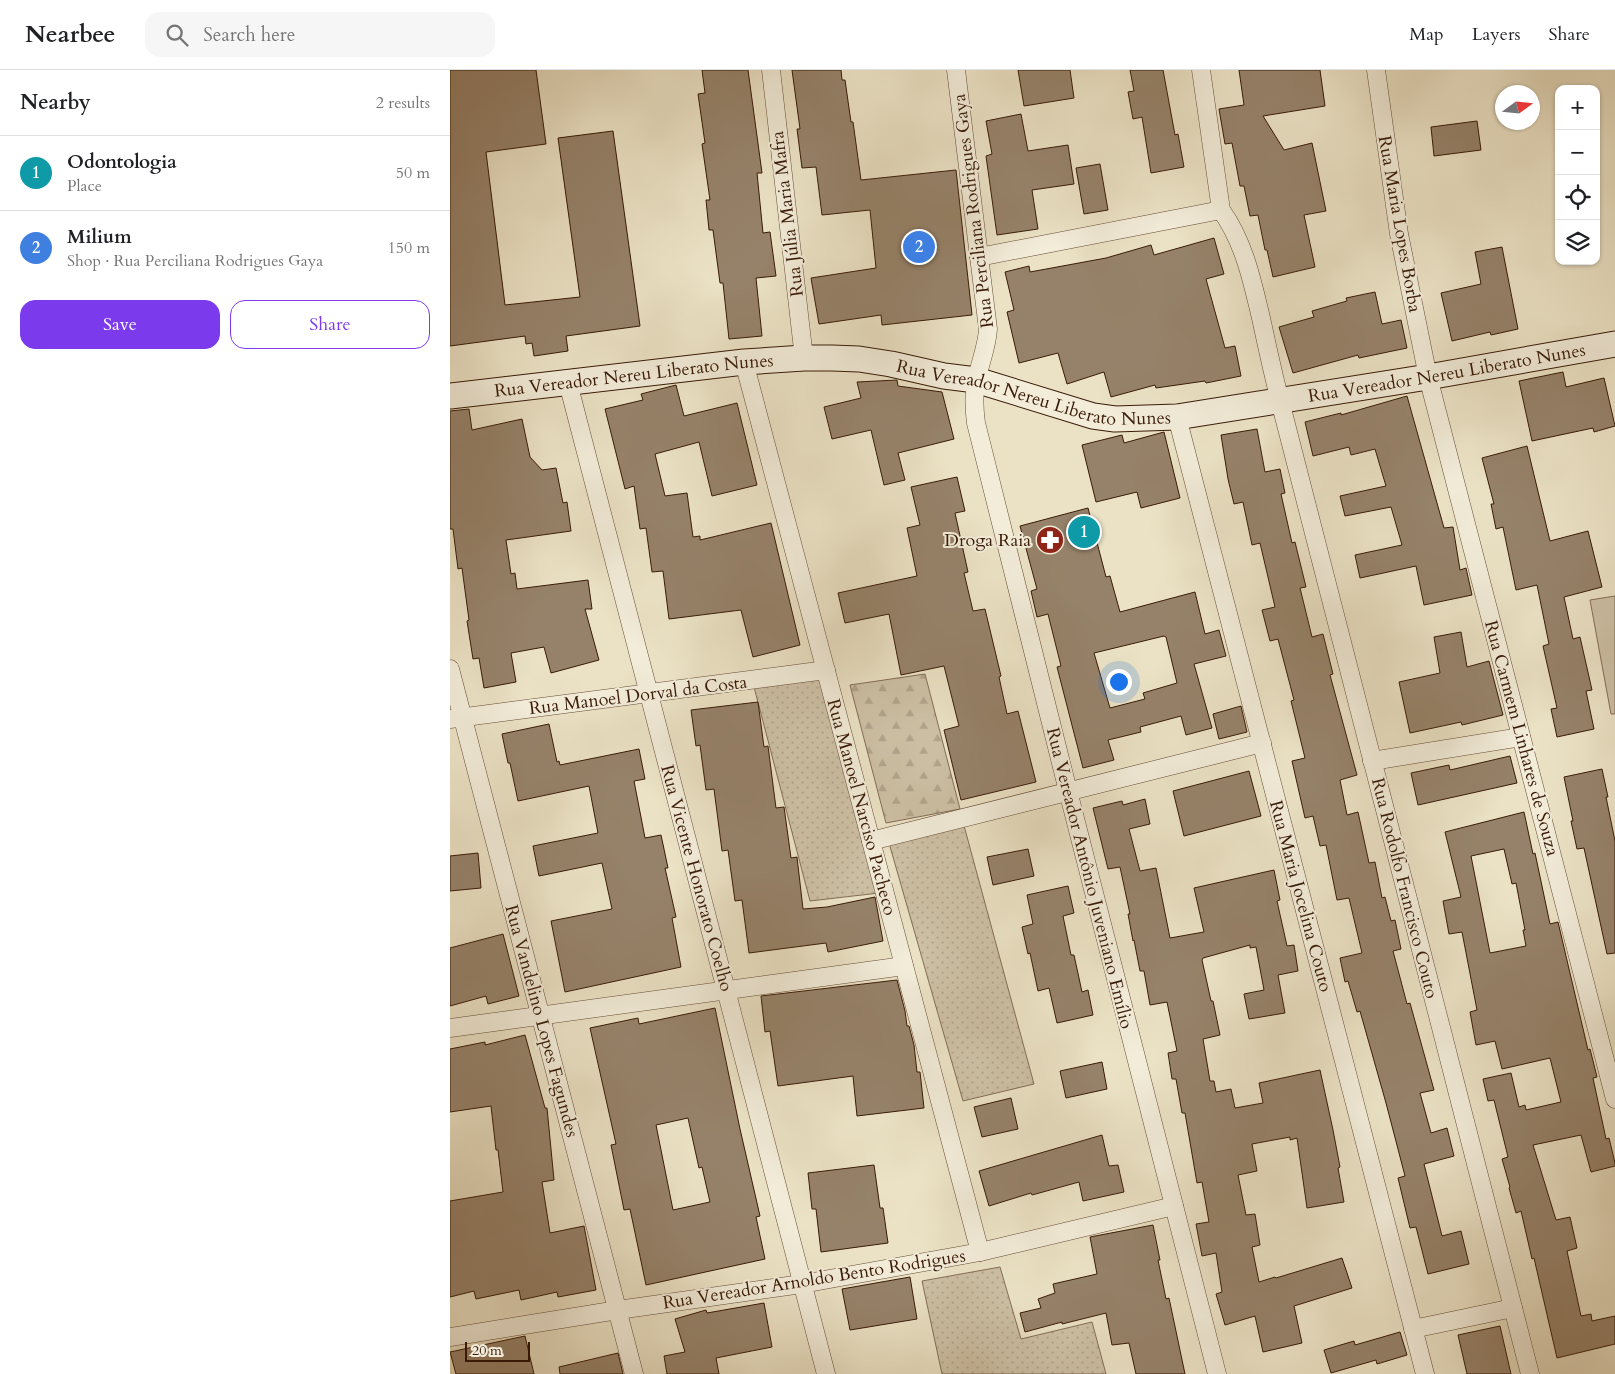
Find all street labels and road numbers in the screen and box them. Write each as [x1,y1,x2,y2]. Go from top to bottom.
street label: Rua Perciliana Rodrigues Gaya [947,92,1000,329]
street label: Rua Júlia Maria Mafra [765,129,810,298]
street label: Rua Maria Lopes Borba [1372,134,1427,315]
street label: Rua Vereador Nereu Liberato Nunes [1306,337,1587,409]
street label: Rua Vereador Nereu Liberato Nunes [493,348,774,404]
street label: Rua Vereador Nereu Liberato Nunes [894,354,1171,432]
street label: Rua Carmem Linhares de Souza [1478,618,1565,859]
street label: Rua Manoel Dorval da Costa [528,670,749,721]
street label: Rua Manoel Narciso Pacheco [821,696,903,919]
street label: Rua Vereador Antônio Juveniano Emílio [1040,725,1139,1032]
street label: Rua Vicente Honorato Coelho [654,762,739,995]
street label: Rua Rodolfo Francisco Couto [1365,775,1444,1001]
street label: Rua Maria Jocelina Couto [1263,798,1338,995]
street label: Rua Vandelino Lopes Fagundes [498,902,585,1140]
street label: Rua Vereador Arnoldo Bento Rodrigues [661,1243,967,1316]

